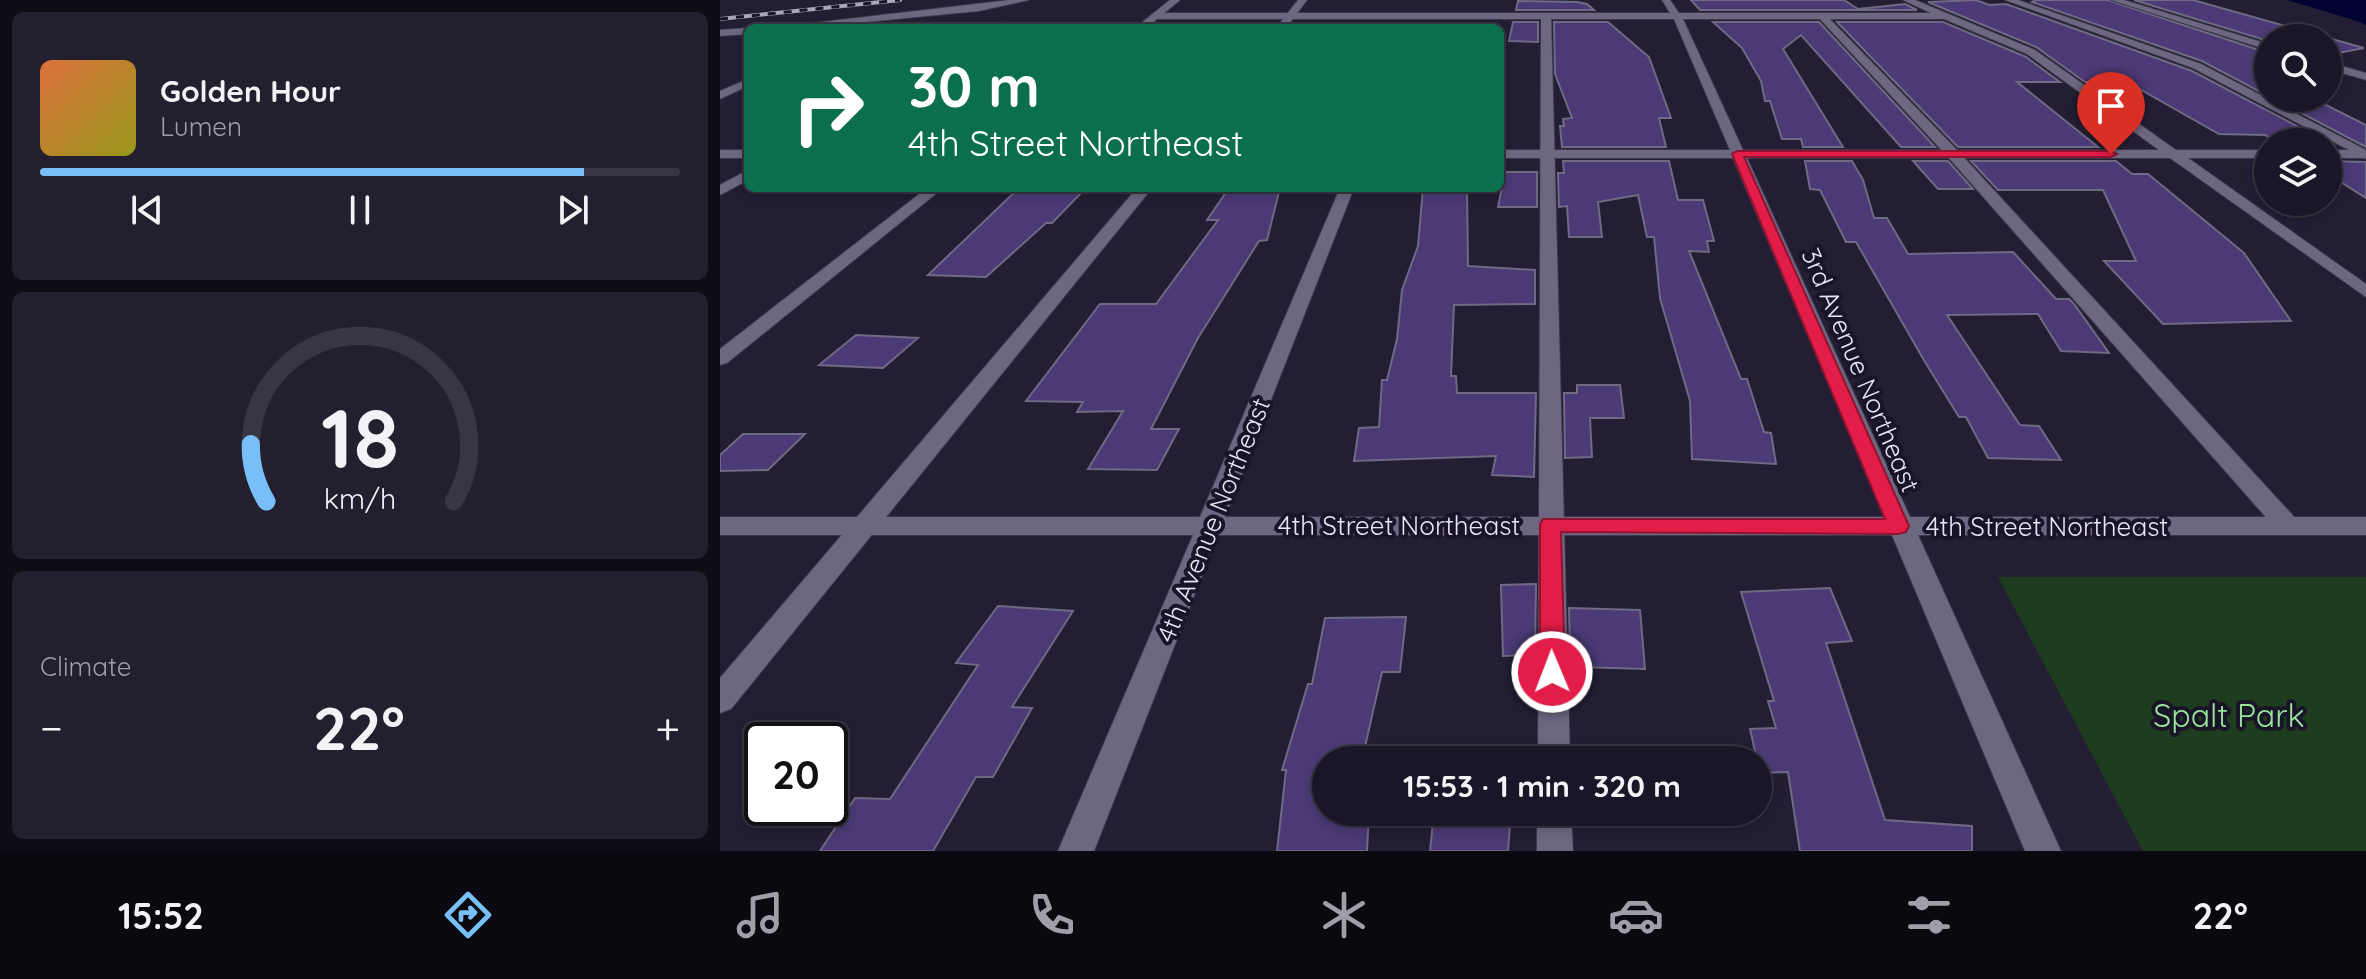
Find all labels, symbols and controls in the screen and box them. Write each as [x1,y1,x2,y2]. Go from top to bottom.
map controls [2254,24,2342,216]
button: search [2254,24,2342,112]
text: 30 m [908,51,1040,121]
icon: right [776,56,880,160]
text: Golden Hour [160,72,341,110]
pin [2077,72,2145,154]
icon: arrive [2089,84,2133,128]
text: Lumen [160,110,242,143]
text: 4th Street Northeast [908,120,1244,165]
button: layers [2254,128,2342,216]
icon: previous [125,188,169,232]
icon: pause [338,188,382,232]
icon: next [551,188,595,232]
street label: 3rd Avenue Northeast [1795,243,1927,497]
text: 18 [321,384,399,488]
street label: 4th Avenue Northeast [1149,393,1277,647]
text: km/h [324,480,396,516]
street label: 4th Street Northeast [1278,509,1520,542]
street label: 4th Street Northeast [1926,510,2168,543]
position arrow [1510,630,1594,714]
text: Climate [40,650,131,683]
text: 22° [313,690,405,765]
park label: Spalt Park [2153,695,2305,735]
text: − [40,700,63,755]
text: + [655,700,680,755]
speed limit sign: 20 [744,722,848,826]
text: 15:53 · 1 min · 320 m [1403,767,1681,805]
icon: directions [440,887,496,943]
icon: music [732,887,788,943]
icon: phone [1024,887,1080,943]
icon: climate [1316,887,1372,943]
icon: car [1608,887,1664,943]
icon: filters [1901,887,1957,943]
text: 15:52 [118,893,204,938]
text: 22° [2193,893,2248,938]

